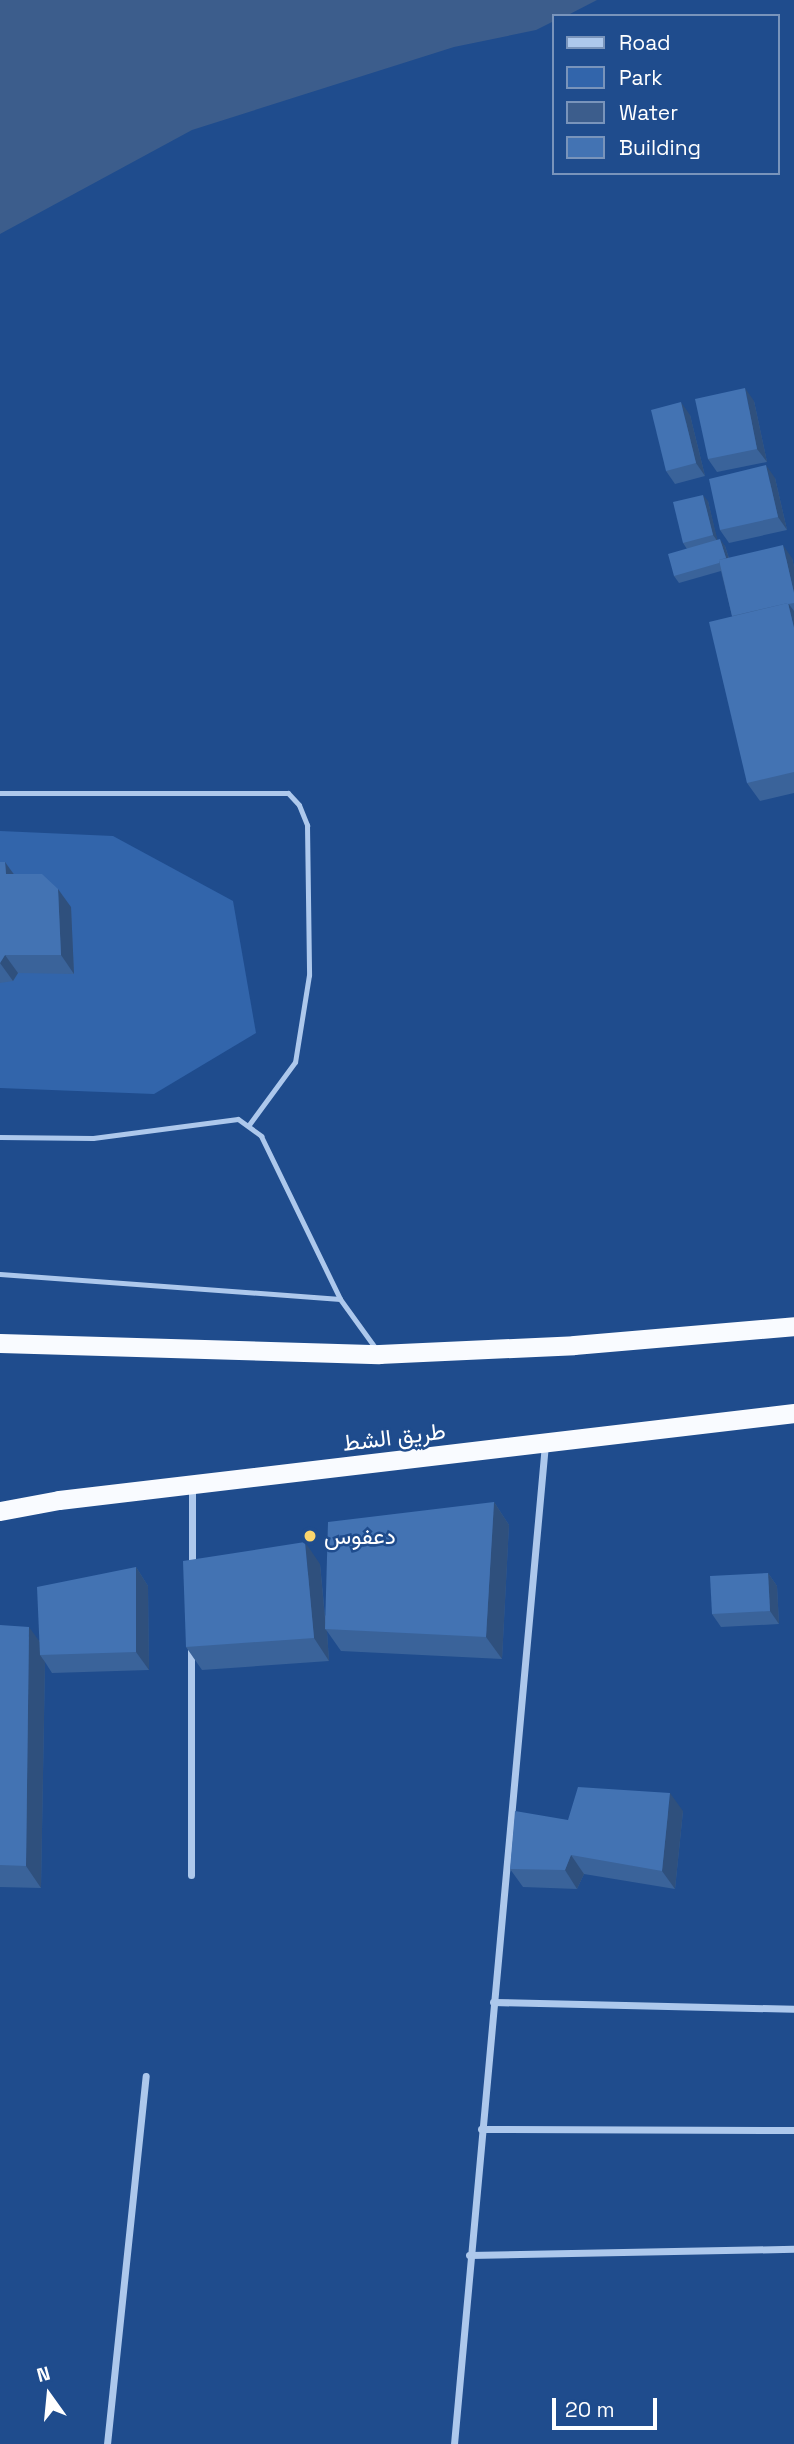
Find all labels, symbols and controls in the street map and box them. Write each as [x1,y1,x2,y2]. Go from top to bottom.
legend [552,14,780,175]
text: Road [619,29,671,56]
text: Park [619,64,663,91]
text: Water [619,99,678,126]
text: Building [619,134,701,161]
street label: طريق الشط [341,1417,447,1457]
place label: دعفوس [324,1522,396,1550]
marker: دعفوس [302,1528,318,1544]
north arrow [14,2360,84,2430]
text: N [34,2361,53,2388]
scale bar [556,2384,661,2428]
text: 20 m [565,2396,615,2423]

